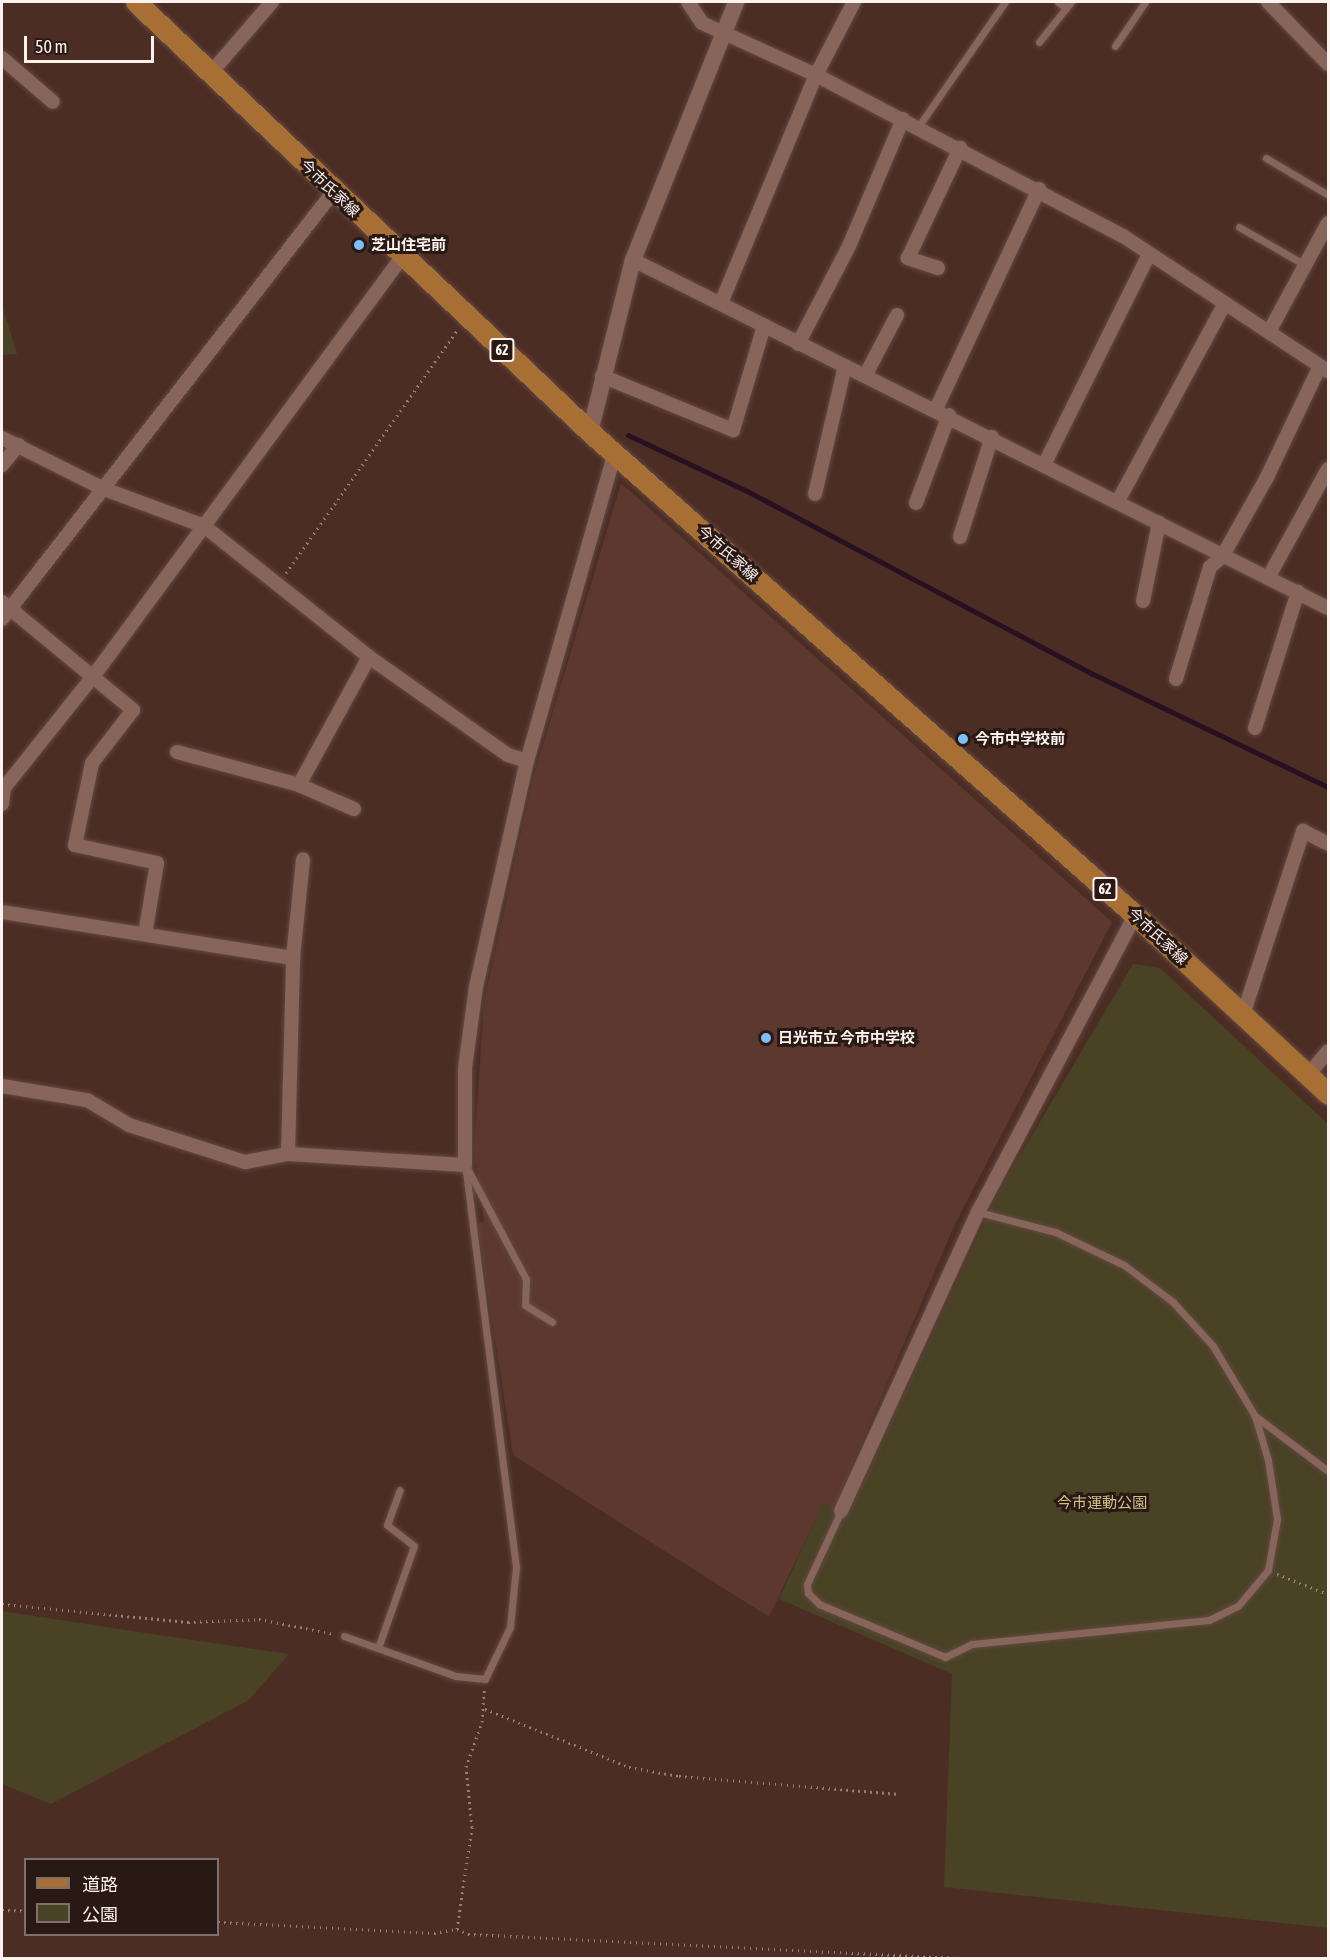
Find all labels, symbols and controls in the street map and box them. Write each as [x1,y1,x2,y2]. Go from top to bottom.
scale bar [27,24,158,62]
text: 50 m [35,36,67,57]
street label: 今市氏家線 [297,155,363,221]
place label: 芝山住宅前 [371,236,446,254]
marker: 芝山住宅前 [352,238,366,252]
road number: 62 [488,339,516,361]
street label: 今市氏家線 [694,521,762,585]
place label: 今市中学校前 [975,730,1065,748]
marker: 今市中学校前 [956,732,970,746]
road number: 62 [1092,878,1118,900]
street label: 今市氏家線 [1124,904,1192,968]
place label: 日光市立 今市中学校 [778,1029,915,1047]
marker: 日光市立 今市中学校 [759,1031,773,1045]
park label: 今市運動公園 [1057,1494,1147,1512]
legend [24,1858,219,1936]
text: 道路 [82,1874,118,1895]
text: 公園 [82,1904,118,1925]

